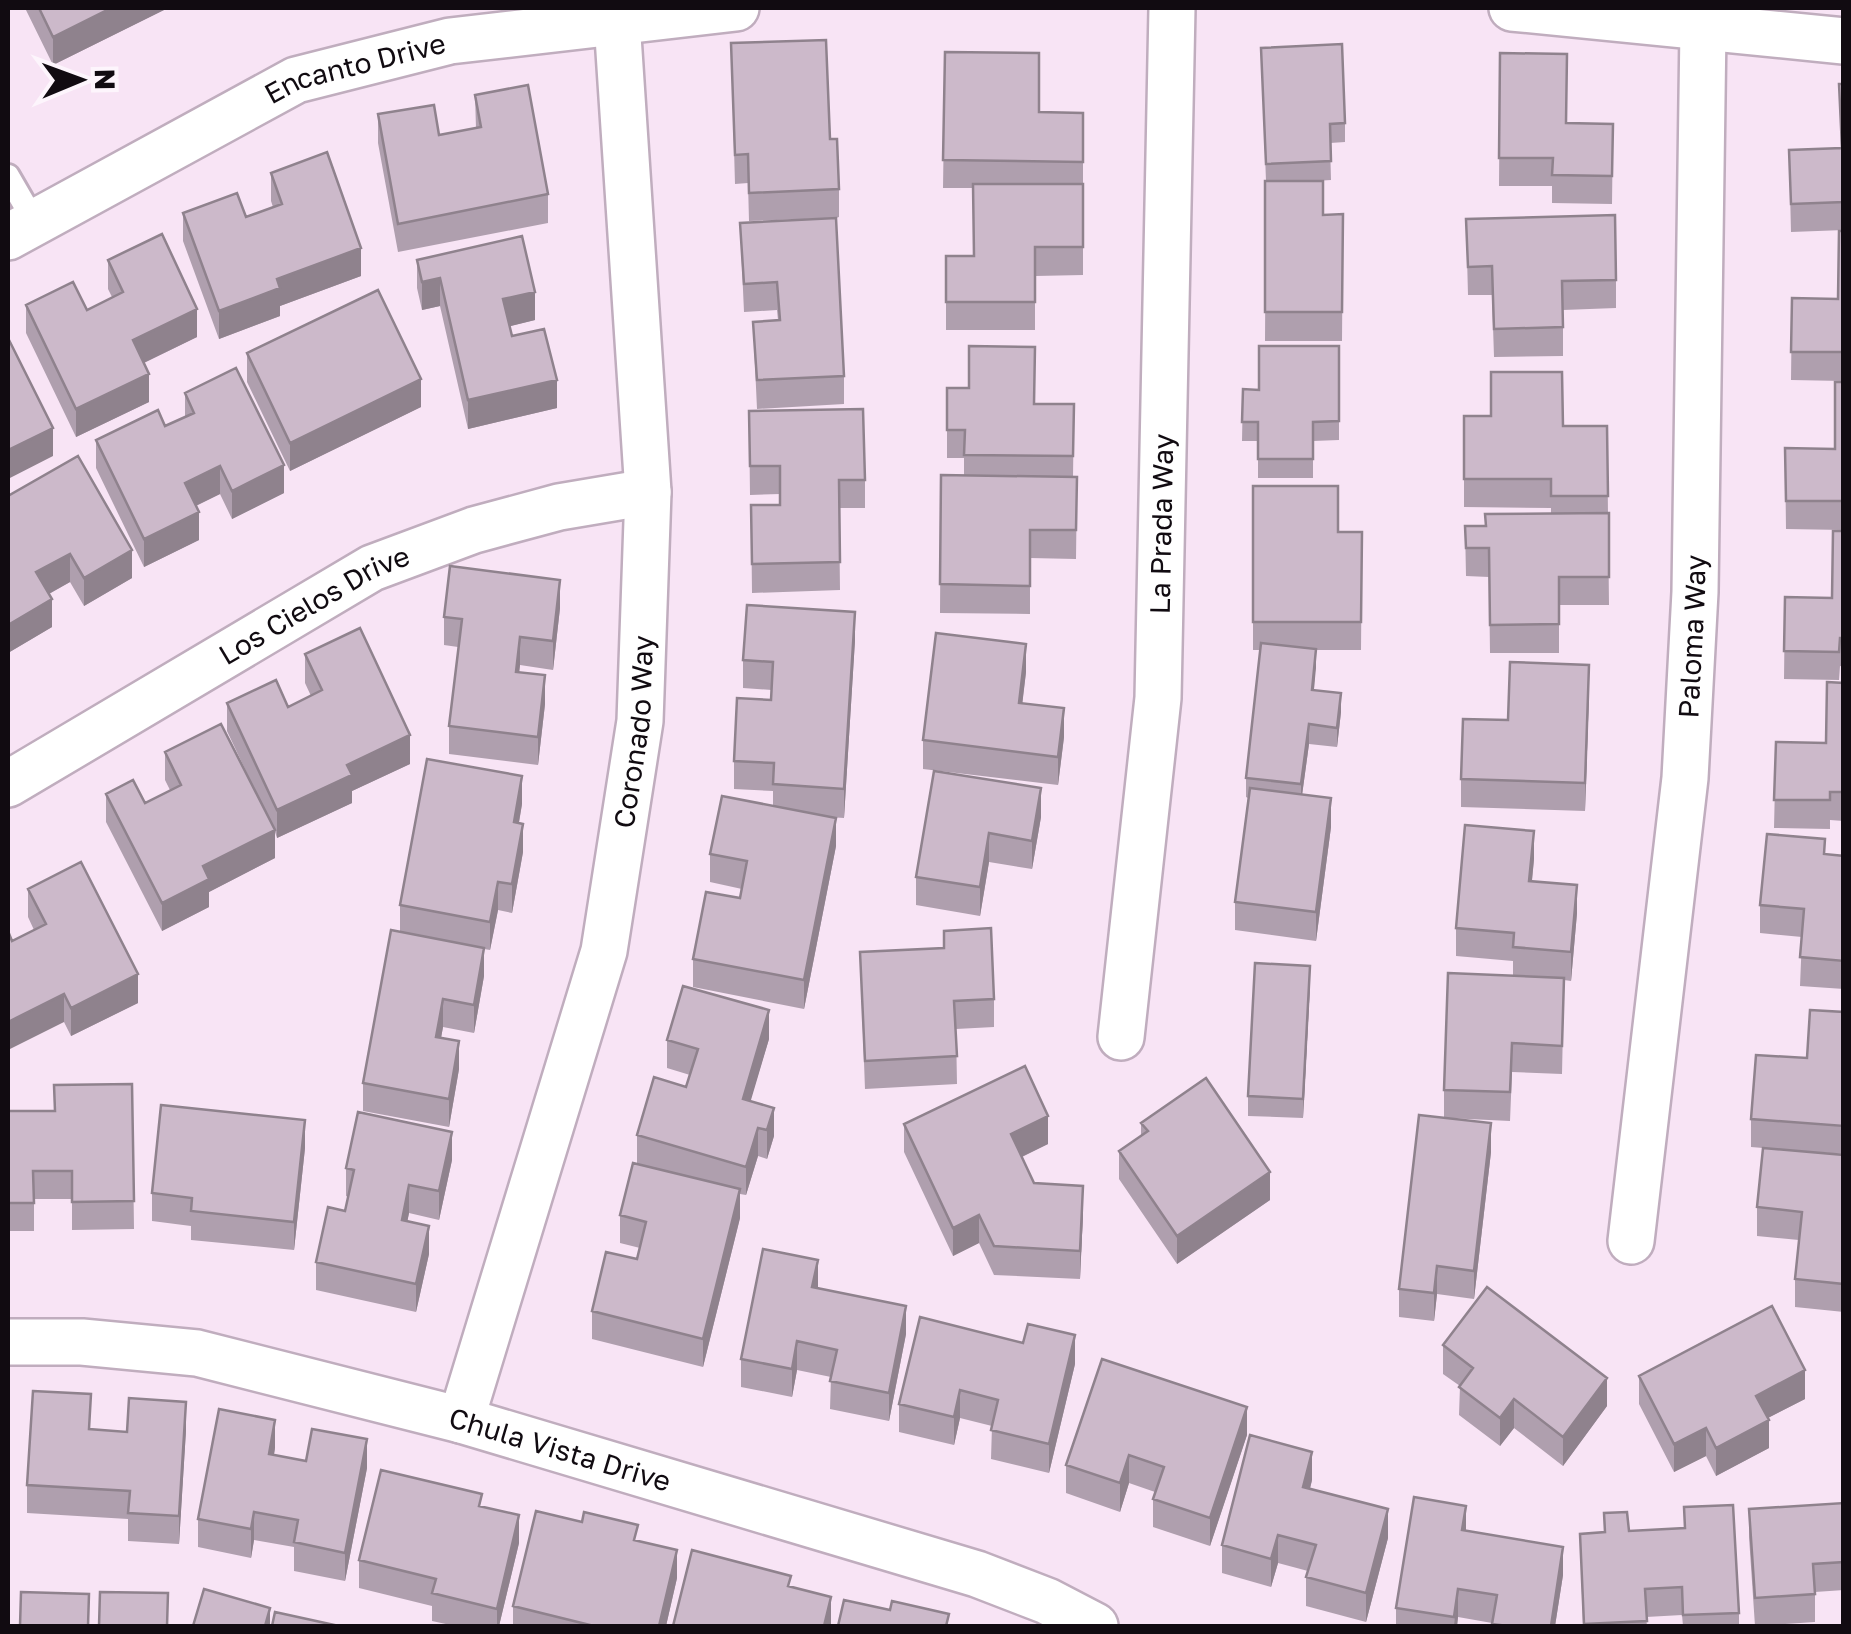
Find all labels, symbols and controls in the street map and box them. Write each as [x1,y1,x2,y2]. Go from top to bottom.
street label: Encanto Drive [259,26,449,110]
north arrow [30,30,130,130]
text: N [89,69,122,90]
street label: La Prada Way [1143,433,1179,615]
street label: Los Cielos Drive [213,539,414,671]
street label: Paloma Way [1671,554,1712,719]
street label: Coronado Way [606,634,659,830]
street label: Chula Vista Drive [446,1401,675,1498]

